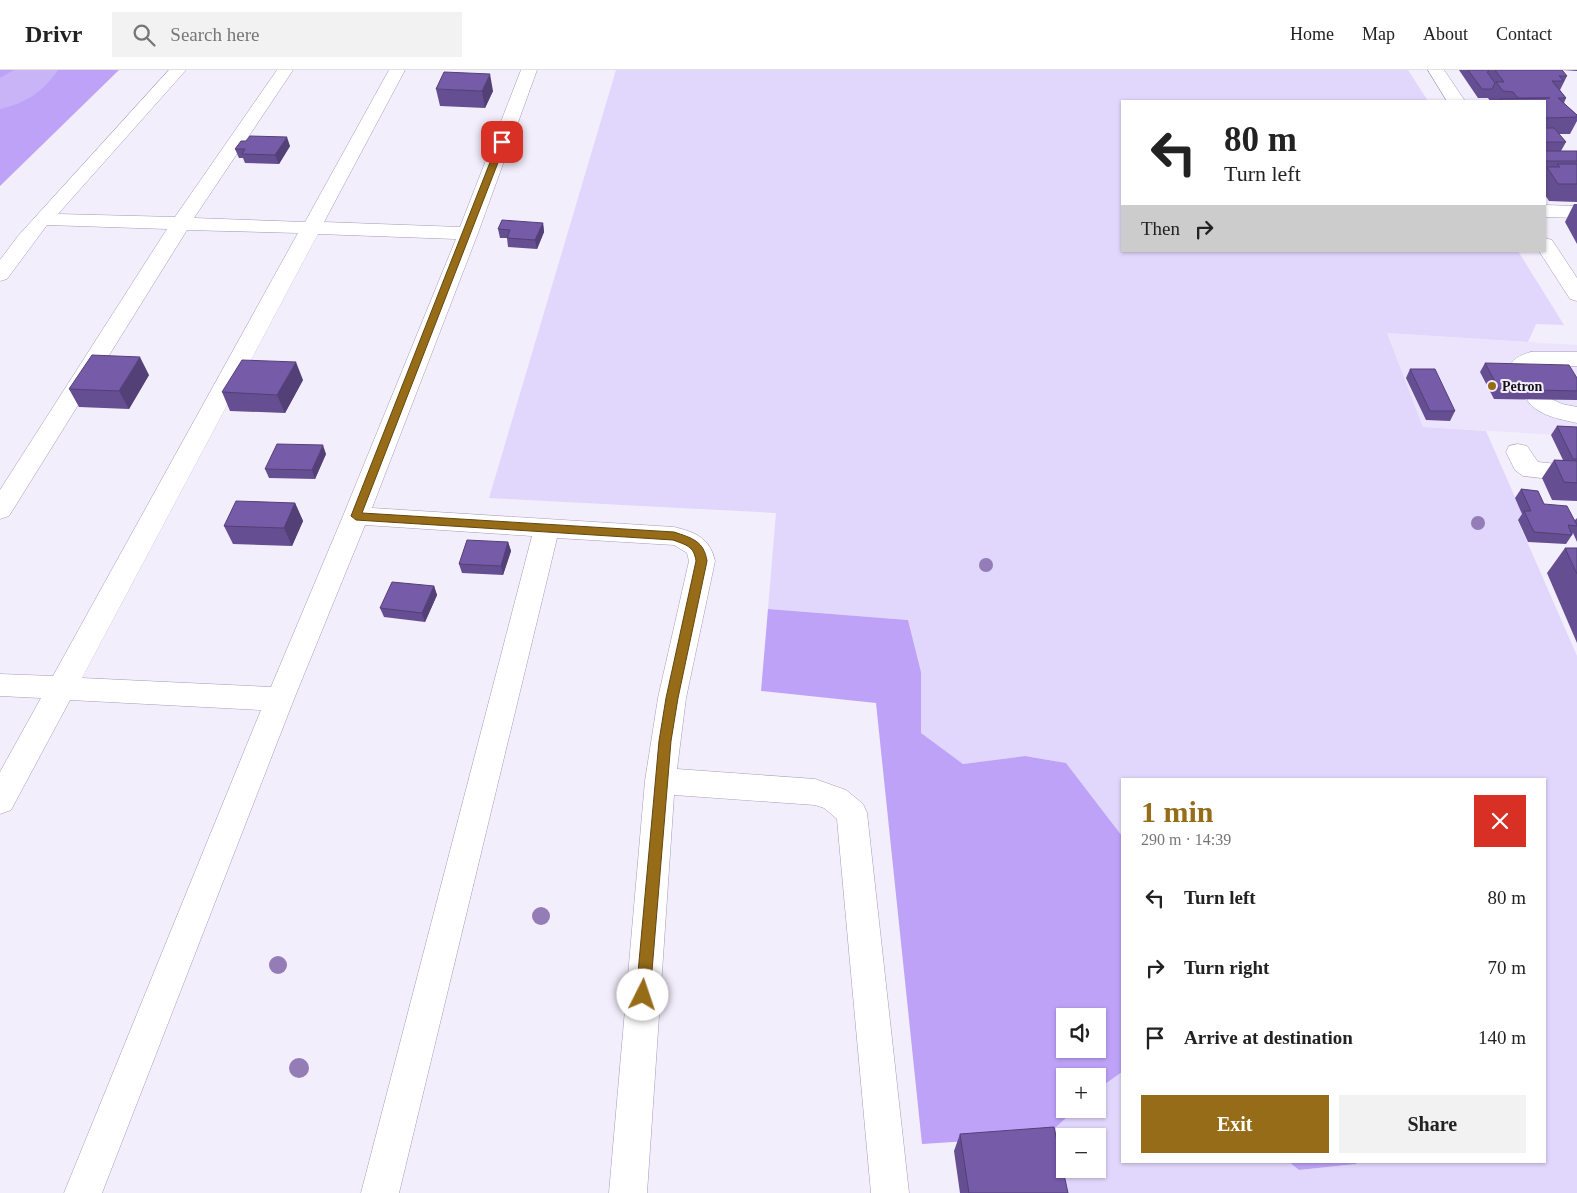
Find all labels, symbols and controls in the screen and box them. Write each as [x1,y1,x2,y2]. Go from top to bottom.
search box [112,12,462,57]
text: Drivr [25,21,82,47]
icon: search [130,21,158,49]
text: Search here [170,24,259,45]
text: Home [1290,24,1334,44]
text: Map [1362,24,1395,44]
text: About [1423,24,1468,44]
text: Contact [1496,24,1552,44]
icon: left [1141,120,1206,185]
text: 80 m [1224,120,1297,159]
pin [481,121,523,163]
icon: arrive [488,128,516,156]
text: Turn left [1224,161,1301,186]
icon: right [1190,215,1218,243]
text: Then [1141,218,1180,239]
place label: Petron [1502,379,1542,394]
marker: Petron [1486,380,1498,392]
text: 1 min [1141,795,1214,828]
button: close [1474,795,1526,847]
text: 290 m · 14:39 [1141,831,1231,848]
icon: left [1141,884,1169,912]
text: Turn left [1184,887,1256,908]
text: 80 m [1487,887,1526,908]
icon: right [1141,954,1169,982]
text: Turn right [1184,957,1269,978]
text: 70 m [1487,957,1526,978]
position arrow [616,968,668,1020]
map controls [1056,1008,1106,1178]
button: sound [1056,1008,1106,1058]
icon: arrive [1141,1024,1169,1052]
text: Arrive at destination [1184,1027,1353,1048]
text: 140 m [1478,1027,1526,1048]
button: + [1056,1068,1106,1118]
button: Exit [1141,1095,1329,1153]
button: Share [1339,1095,1526,1153]
button: − [1056,1128,1106,1178]

